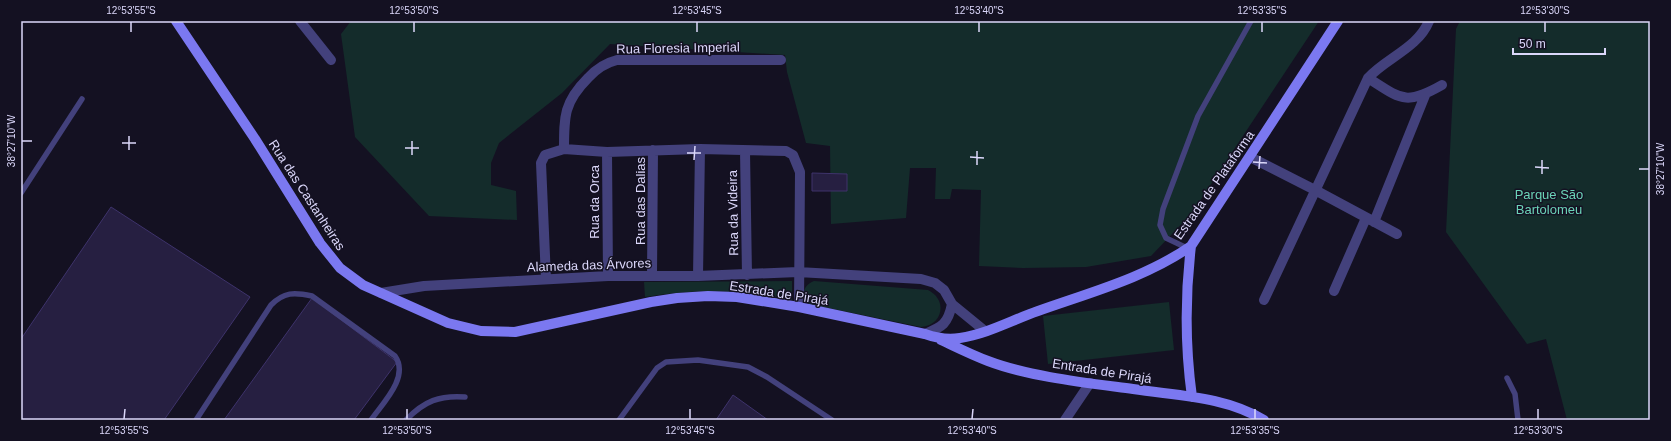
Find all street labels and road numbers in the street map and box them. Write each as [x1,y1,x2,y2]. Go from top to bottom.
street label: Rua Floresia Imperial [616,39,740,57]
street label: Estrada de Plataforma [1171,127,1258,242]
street label: Rua das Castanheiras [266,137,349,253]
street label: Rua das Dalias [633,156,648,245]
street label: Rua da Orca [587,164,602,239]
street label: Rua da Videira [725,169,741,256]
street label: Alameda das Árvores [527,255,652,275]
street label: Estrada de Pirajá [729,278,830,308]
street label: Entrada de Pirajá [1051,356,1154,386]

